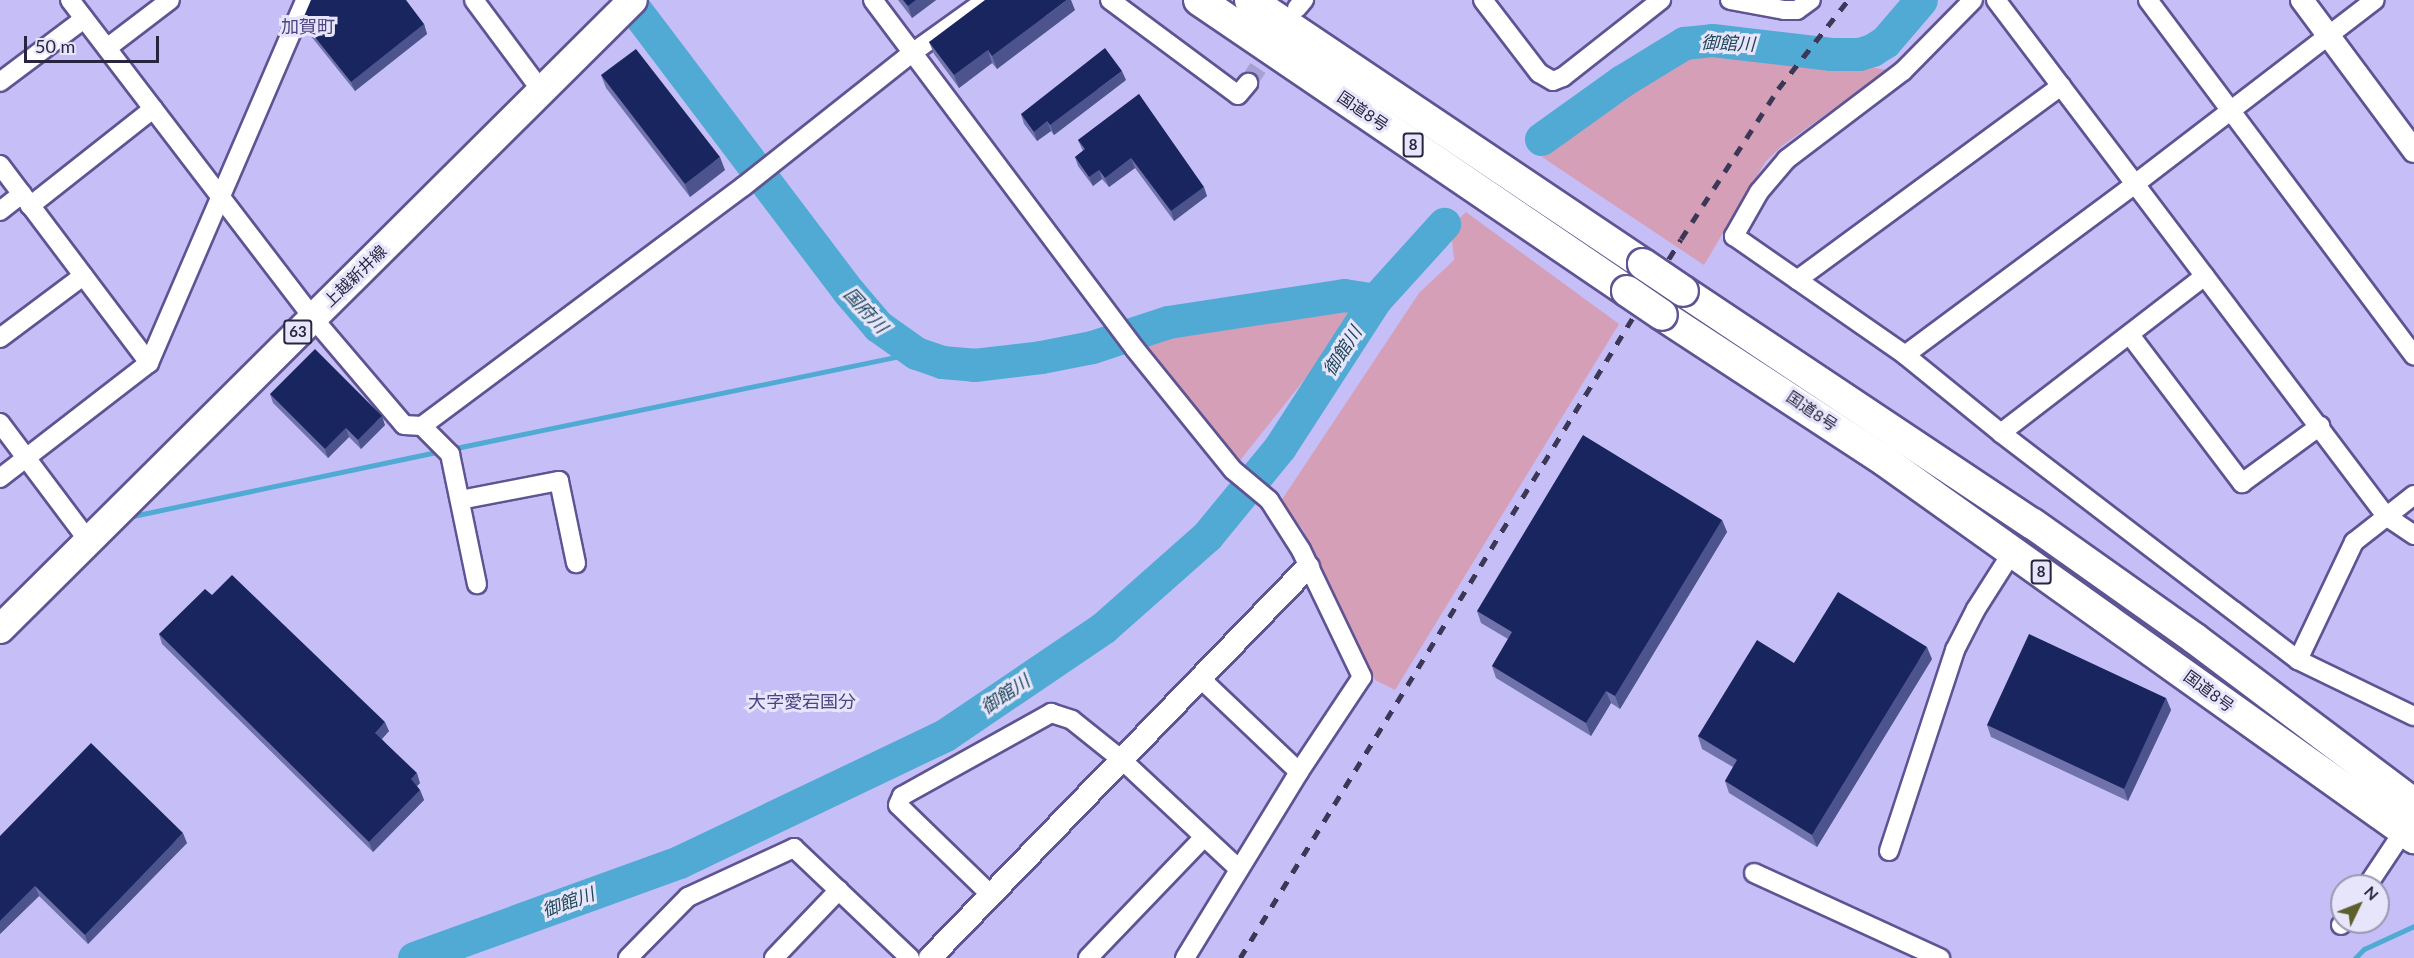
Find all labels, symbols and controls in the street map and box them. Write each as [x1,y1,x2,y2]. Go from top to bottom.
district label: 加賀町 [281,15,335,37]
scale bar [27,24,162,62]
water label: 御館川 [1701,31,1755,55]
text: 50 m [35,35,75,57]
street label: 国道8号 [1334,87,1392,135]
road number: 8 [1402,133,1424,157]
street label: 上越新井線 [320,241,390,311]
water label: 国府川 [840,283,892,337]
road number: 63 [283,320,313,344]
water label: 御館川 [1318,322,1366,380]
street label: 国道8号 [1783,387,1841,435]
road number: 8 [2030,560,2052,584]
street label: 国道8号 [2180,666,2238,716]
water label: 御館川 [977,670,1033,718]
district label: 大字愛宕国分 [748,690,856,712]
north arrow [2330,874,2390,934]
text: N [2361,882,2383,904]
water label: 御館川 [539,883,597,921]

